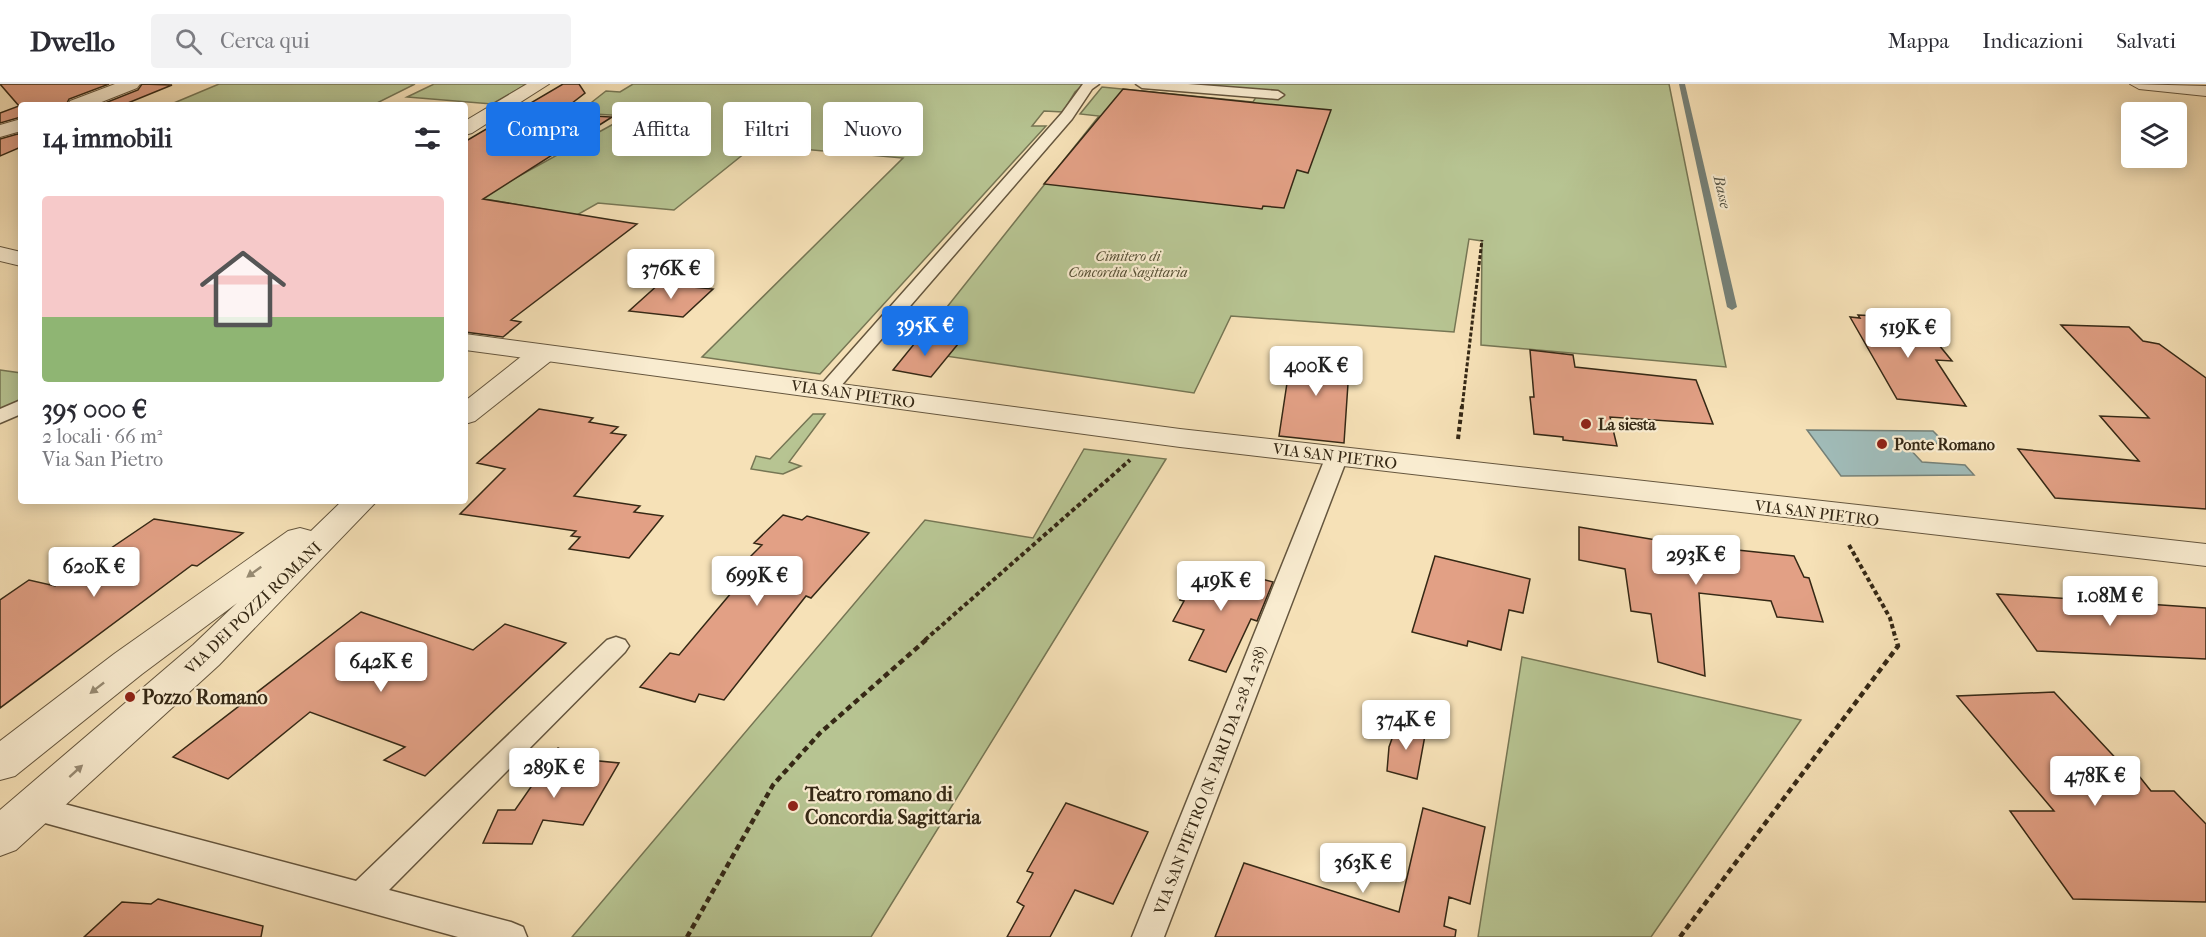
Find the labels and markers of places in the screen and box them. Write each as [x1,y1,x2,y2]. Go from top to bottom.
pin: 376K € [622,249,720,300]
pin: 395K € [876,306,974,357]
pin: 519K € [1859,308,1957,359]
pin: 400K € [1267,346,1365,397]
place label: La siesta [1598,415,1657,434]
marker: La siesta [1579,417,1593,431]
place label: Ponte Romano [1894,435,1995,454]
marker: Ponte Romano [1875,437,1889,451]
pin: 293K € [1647,535,1745,586]
pin: 620K € [45,547,143,598]
pin: 699K € [708,556,806,607]
pin: 419K € [1172,561,1270,612]
pin: 1.08M € [2055,576,2165,627]
pin: 642K € [332,642,430,693]
place label: Pozzo Romano [142,686,268,709]
marker: Pozzo Romano [123,690,137,704]
pin: 374K € [1357,700,1455,751]
pin: 289K € [505,748,603,799]
pin: 478K € [2046,756,2144,807]
place label: Teatro romano di Concordia Sagittaria [804,783,981,829]
marker: Teatro romano di Concordia Sagittaria [786,799,800,813]
pin: 363K € [1314,843,1412,894]

